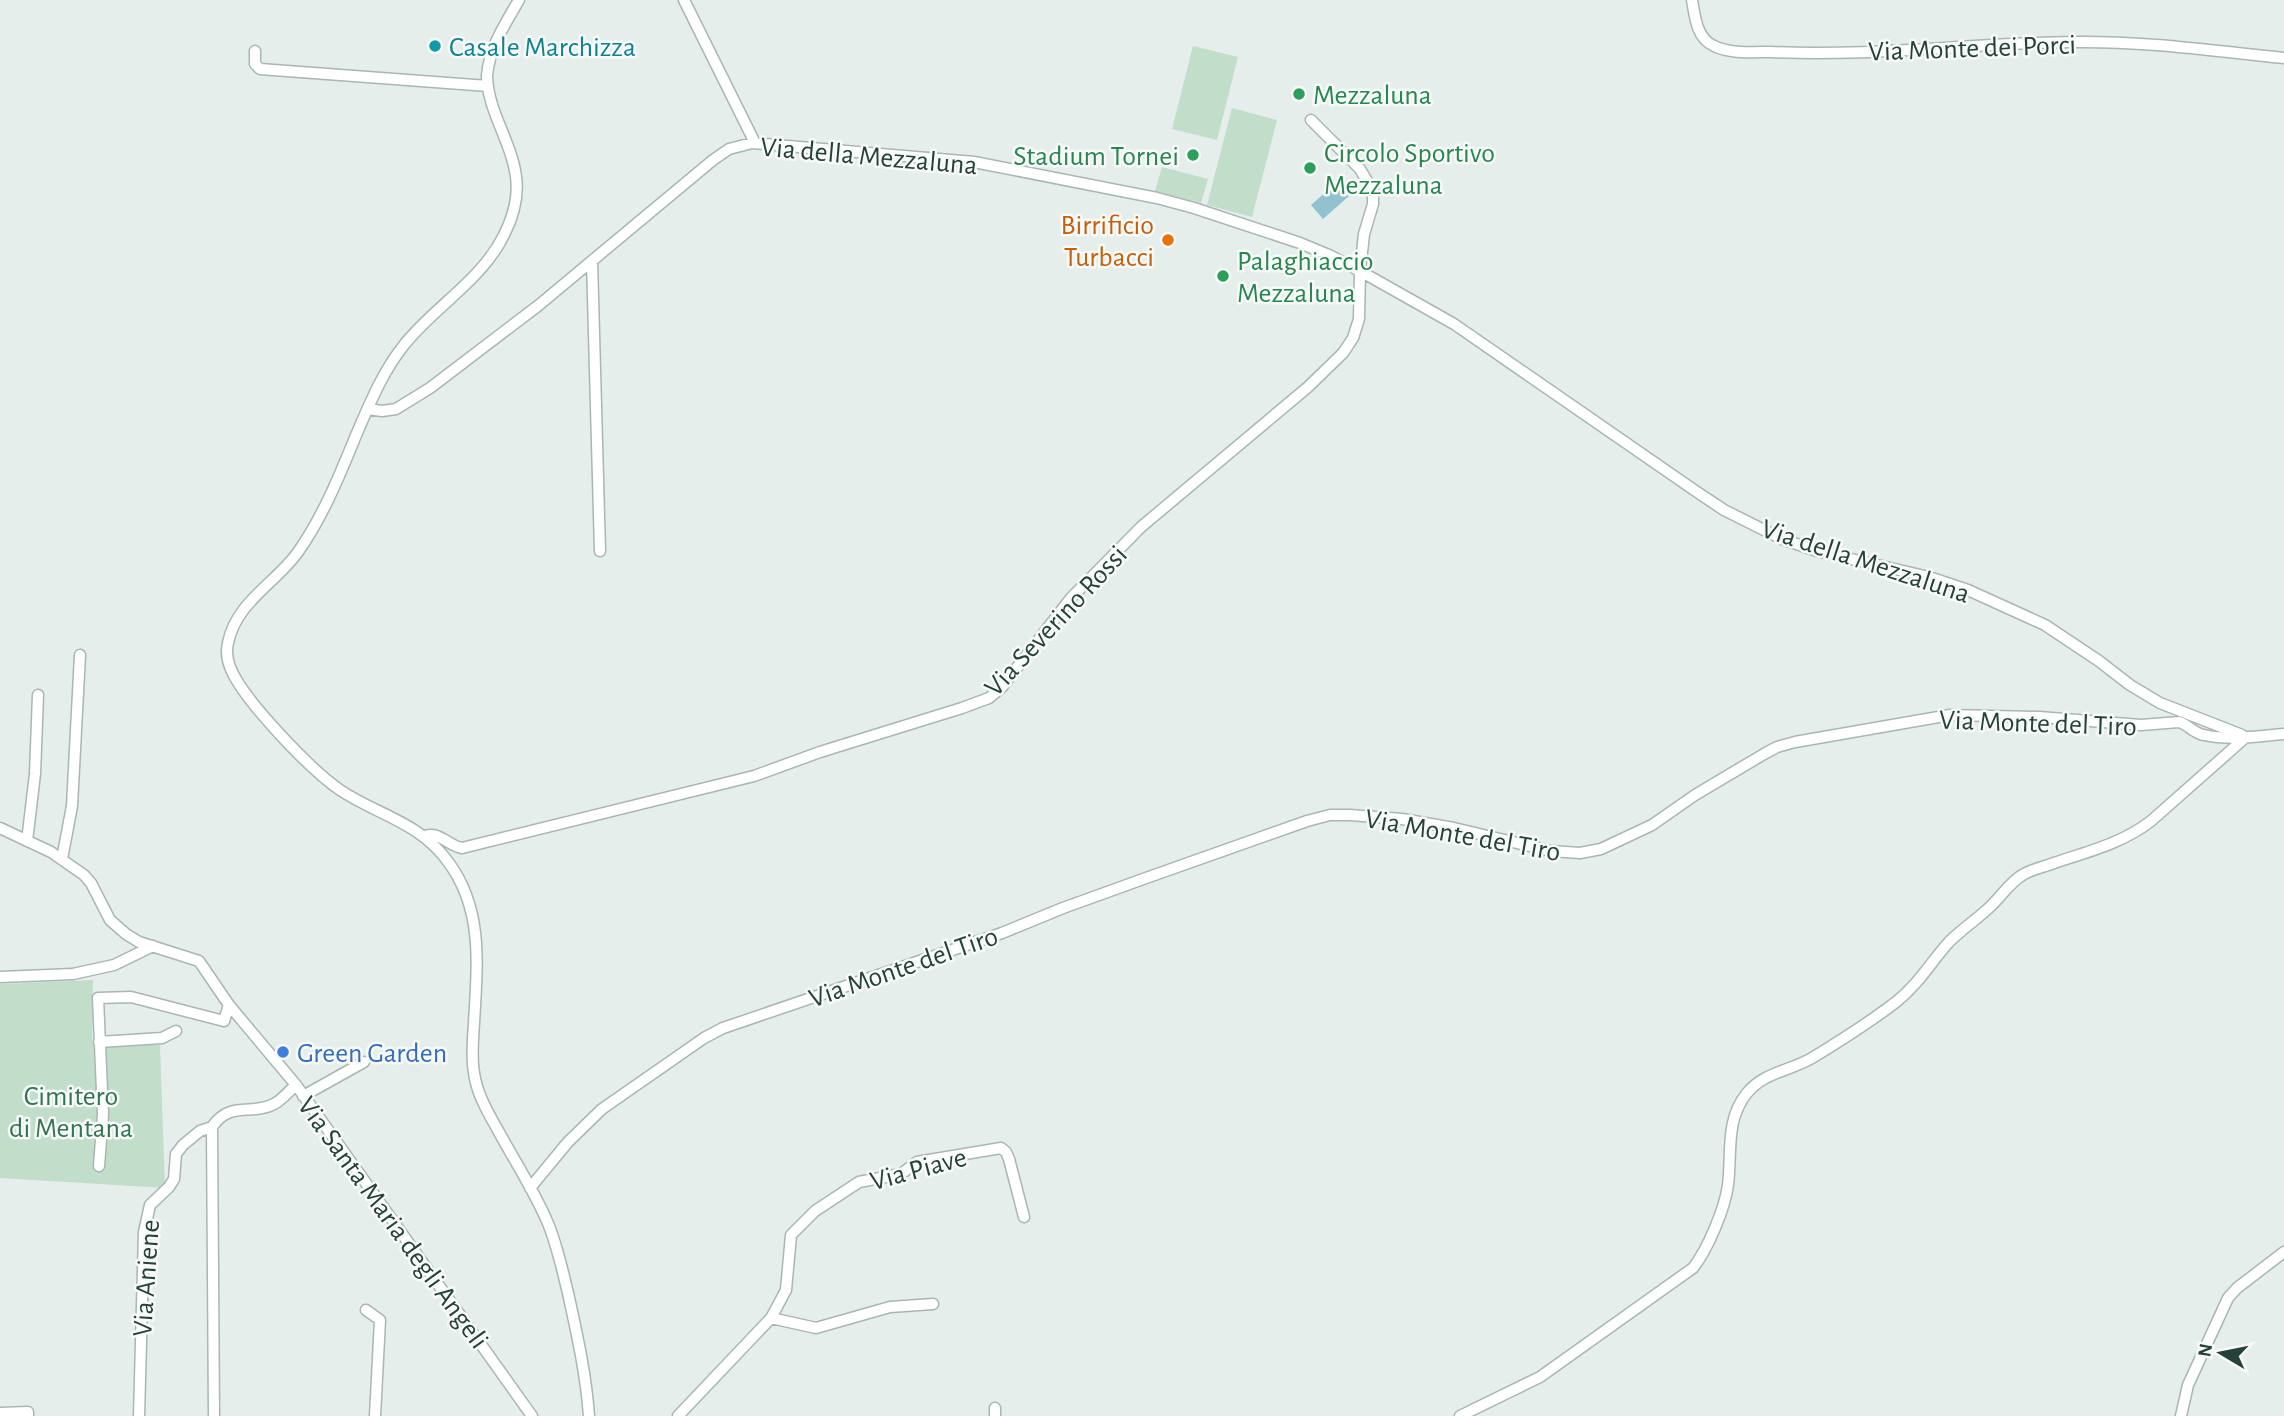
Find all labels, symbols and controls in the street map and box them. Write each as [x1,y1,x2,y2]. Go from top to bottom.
street label: Via Monte dei Porci [1868,31,2076,67]
place label: Casale Marchizza [449,34,636,62]
marker: Casale Marchizza [427,38,443,54]
place label: Mezzaluna [1313,82,1432,110]
marker: Mezzaluna [1291,86,1307,102]
street label: Via della Mezzaluna [759,134,979,180]
place label: Circolo Sportivo Mezzaluna [1324,140,1495,200]
place label: Stadium Tornei [1013,143,1179,171]
marker: Stadium Tornei [1185,147,1201,163]
marker: Circolo Sportivo Mezzaluna [1302,160,1318,176]
place label: Birrificio Turbacci [1060,212,1154,272]
marker: Birrificio Turbacci [1160,232,1176,248]
place label: Palaghiaccio Mezzaluna [1237,248,1374,308]
marker: Palaghiaccio Mezzaluna [1215,268,1231,284]
street label: Via della Mezzaluna [1758,515,1973,609]
street label: Via Severino Rossi [980,541,1133,702]
street label: Via Monte del Tiro [1939,707,2137,741]
street label: Via Monte del Tiro [1363,805,1563,867]
street label: Via Monte del Tiro [806,922,1002,1013]
place label: Green Garden [297,1040,447,1068]
marker: Green Garden [275,1044,291,1060]
park label: Cimitero di Mentana [9,1083,133,1143]
street label: Via Santa Maria degli Angeli [292,1092,493,1354]
street label: Via Piave [867,1144,970,1196]
street label: Via Aniene [129,1219,165,1338]
north arrow [2186,1318,2256,1388]
text: N [2195,1342,2216,1358]

